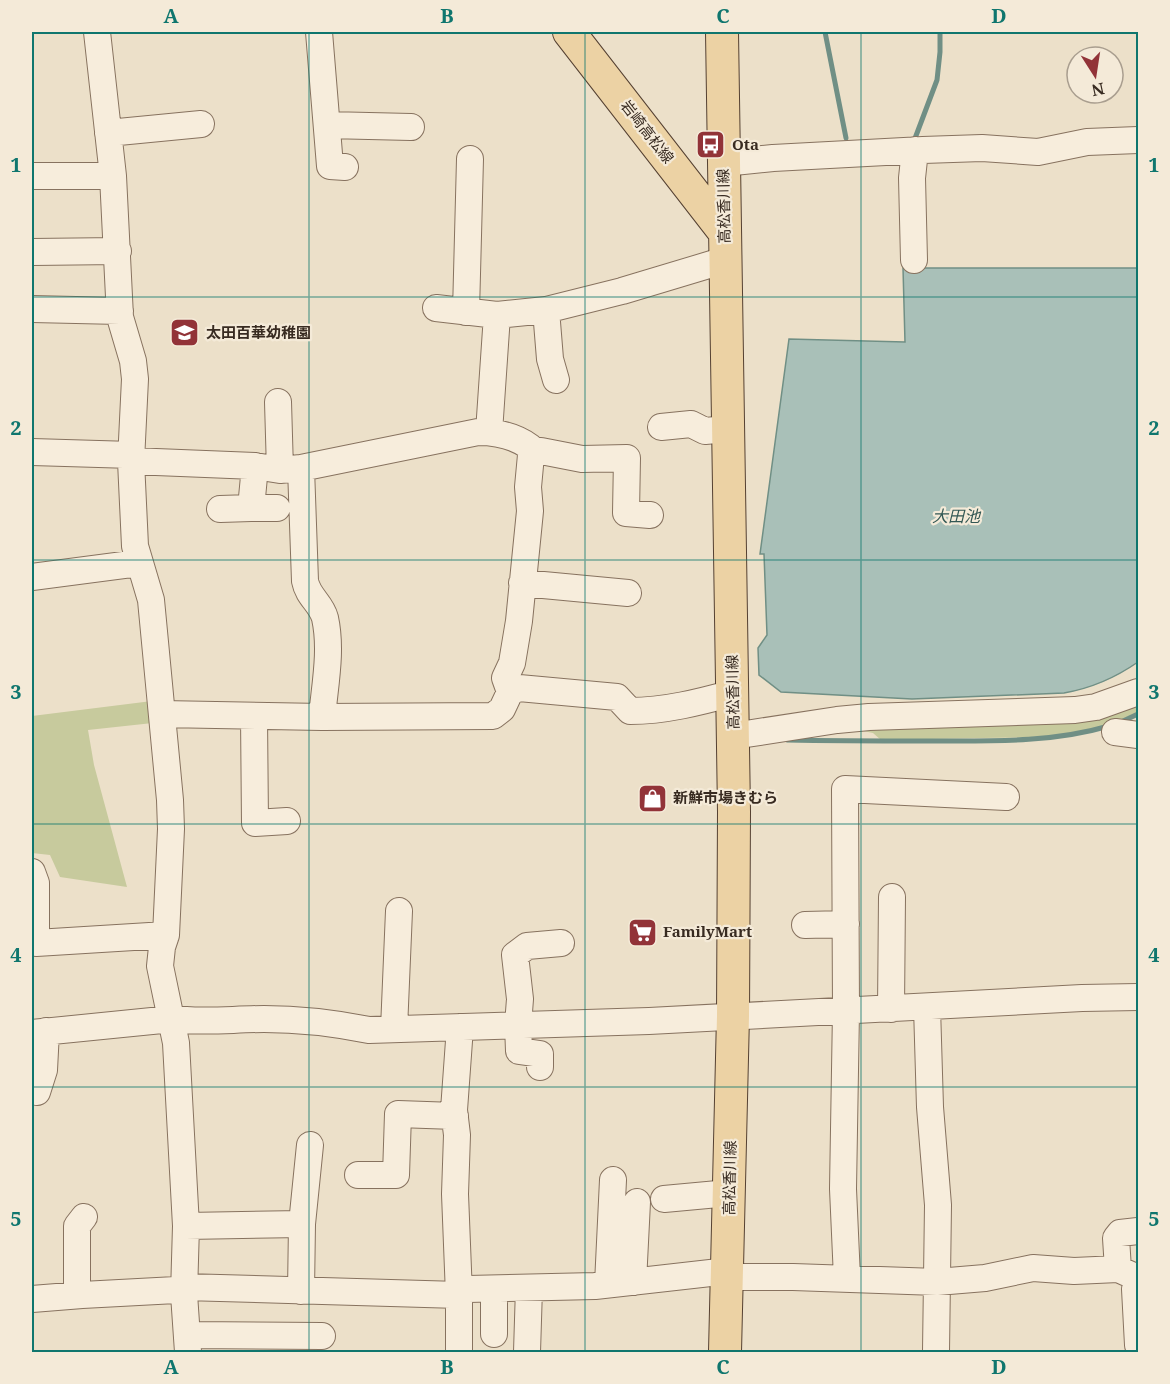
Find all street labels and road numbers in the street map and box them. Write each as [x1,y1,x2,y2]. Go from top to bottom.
street label: 岩崎高松線 [617,96,679,167]
street label: 高松香川線 [712,168,734,244]
street label: 高松香川線 [721,654,743,730]
street label: 高松香川線 [718,1140,740,1216]

